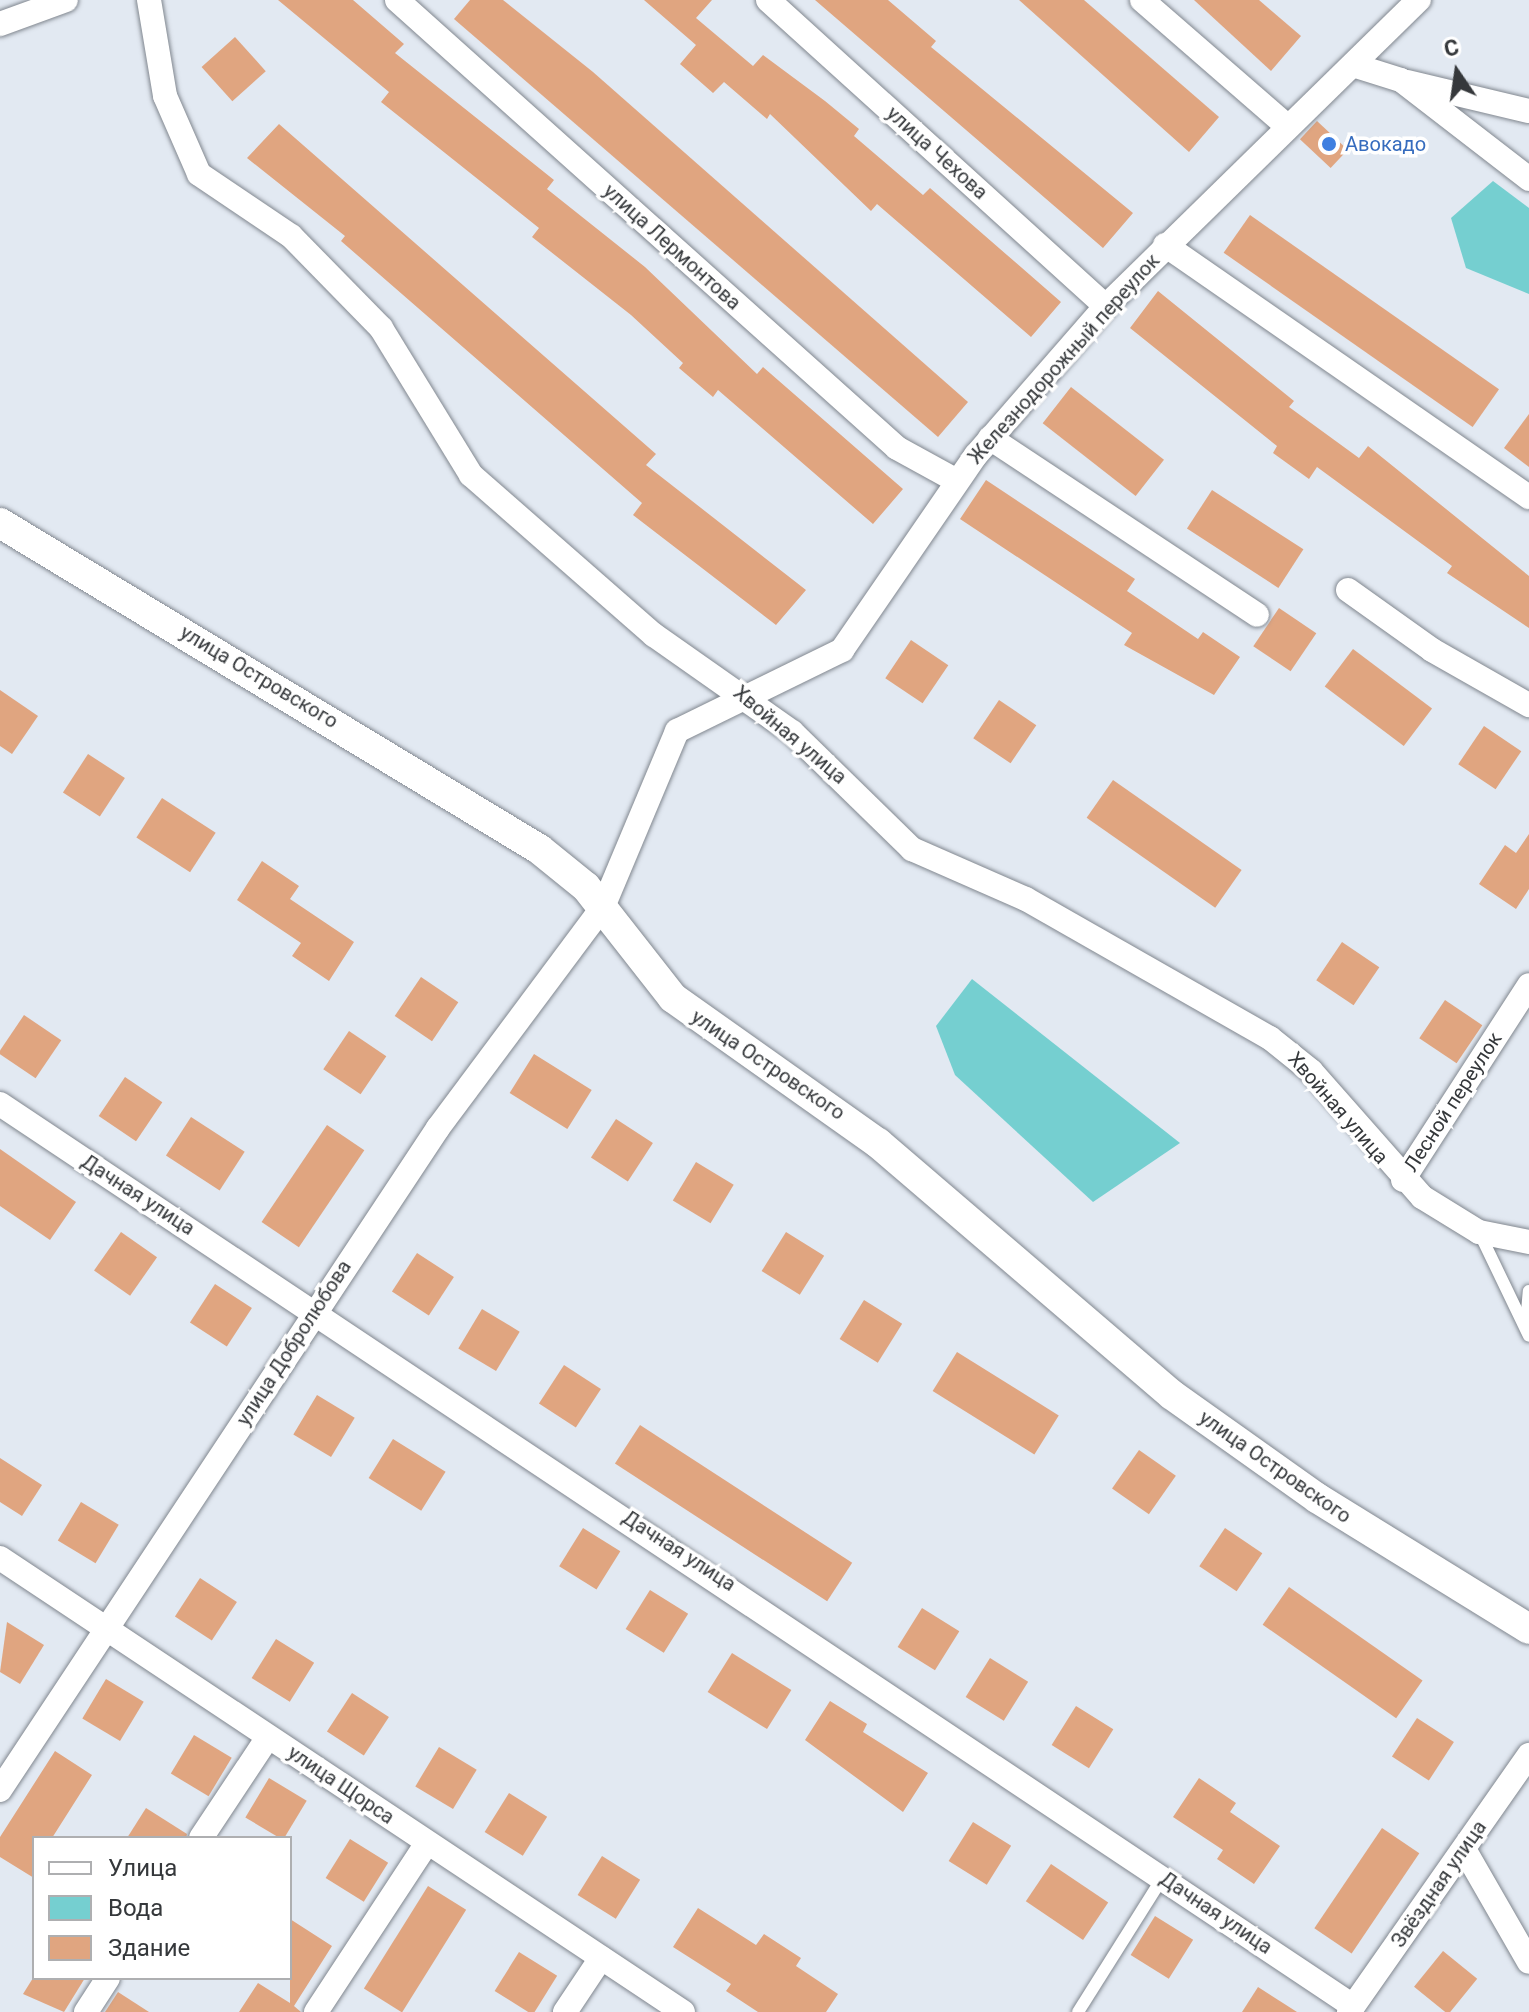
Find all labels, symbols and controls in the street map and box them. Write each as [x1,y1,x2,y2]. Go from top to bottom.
north arrow [1417,32,1497,112]
text: С [1442,34,1461,62]
street label: улица Чехова [882,101,992,205]
place label: Авокадо [1345,132,1426,156]
marker: Авокадо [1320,135,1338,153]
street label: улица Лермонтова [598,179,746,315]
street label: Железнодорожный переулок [963,249,1165,469]
street label: улица Островского [176,620,342,734]
street label: Хвойная улица [729,681,851,789]
street label: улица Островского [687,1005,849,1125]
street label: Лесной переулок [1399,1028,1507,1176]
street label: Хвойная улица [1283,1047,1393,1169]
street label: Дачная улица [77,1150,199,1240]
street label: улица Добролюбова [232,1256,356,1430]
street label: улица Островского [1194,1406,1356,1528]
street label: Дачная улица [618,1506,740,1596]
street label: улица Щорса [283,1741,399,1829]
street label: Звёздная улица [1386,1816,1492,1952]
legend [32,1836,292,1980]
text: Улица [108,1854,177,1882]
street label: Дачная улица [1155,1867,1277,1959]
text: Вода [108,1894,163,1922]
text: Здание [108,1934,190,1962]

